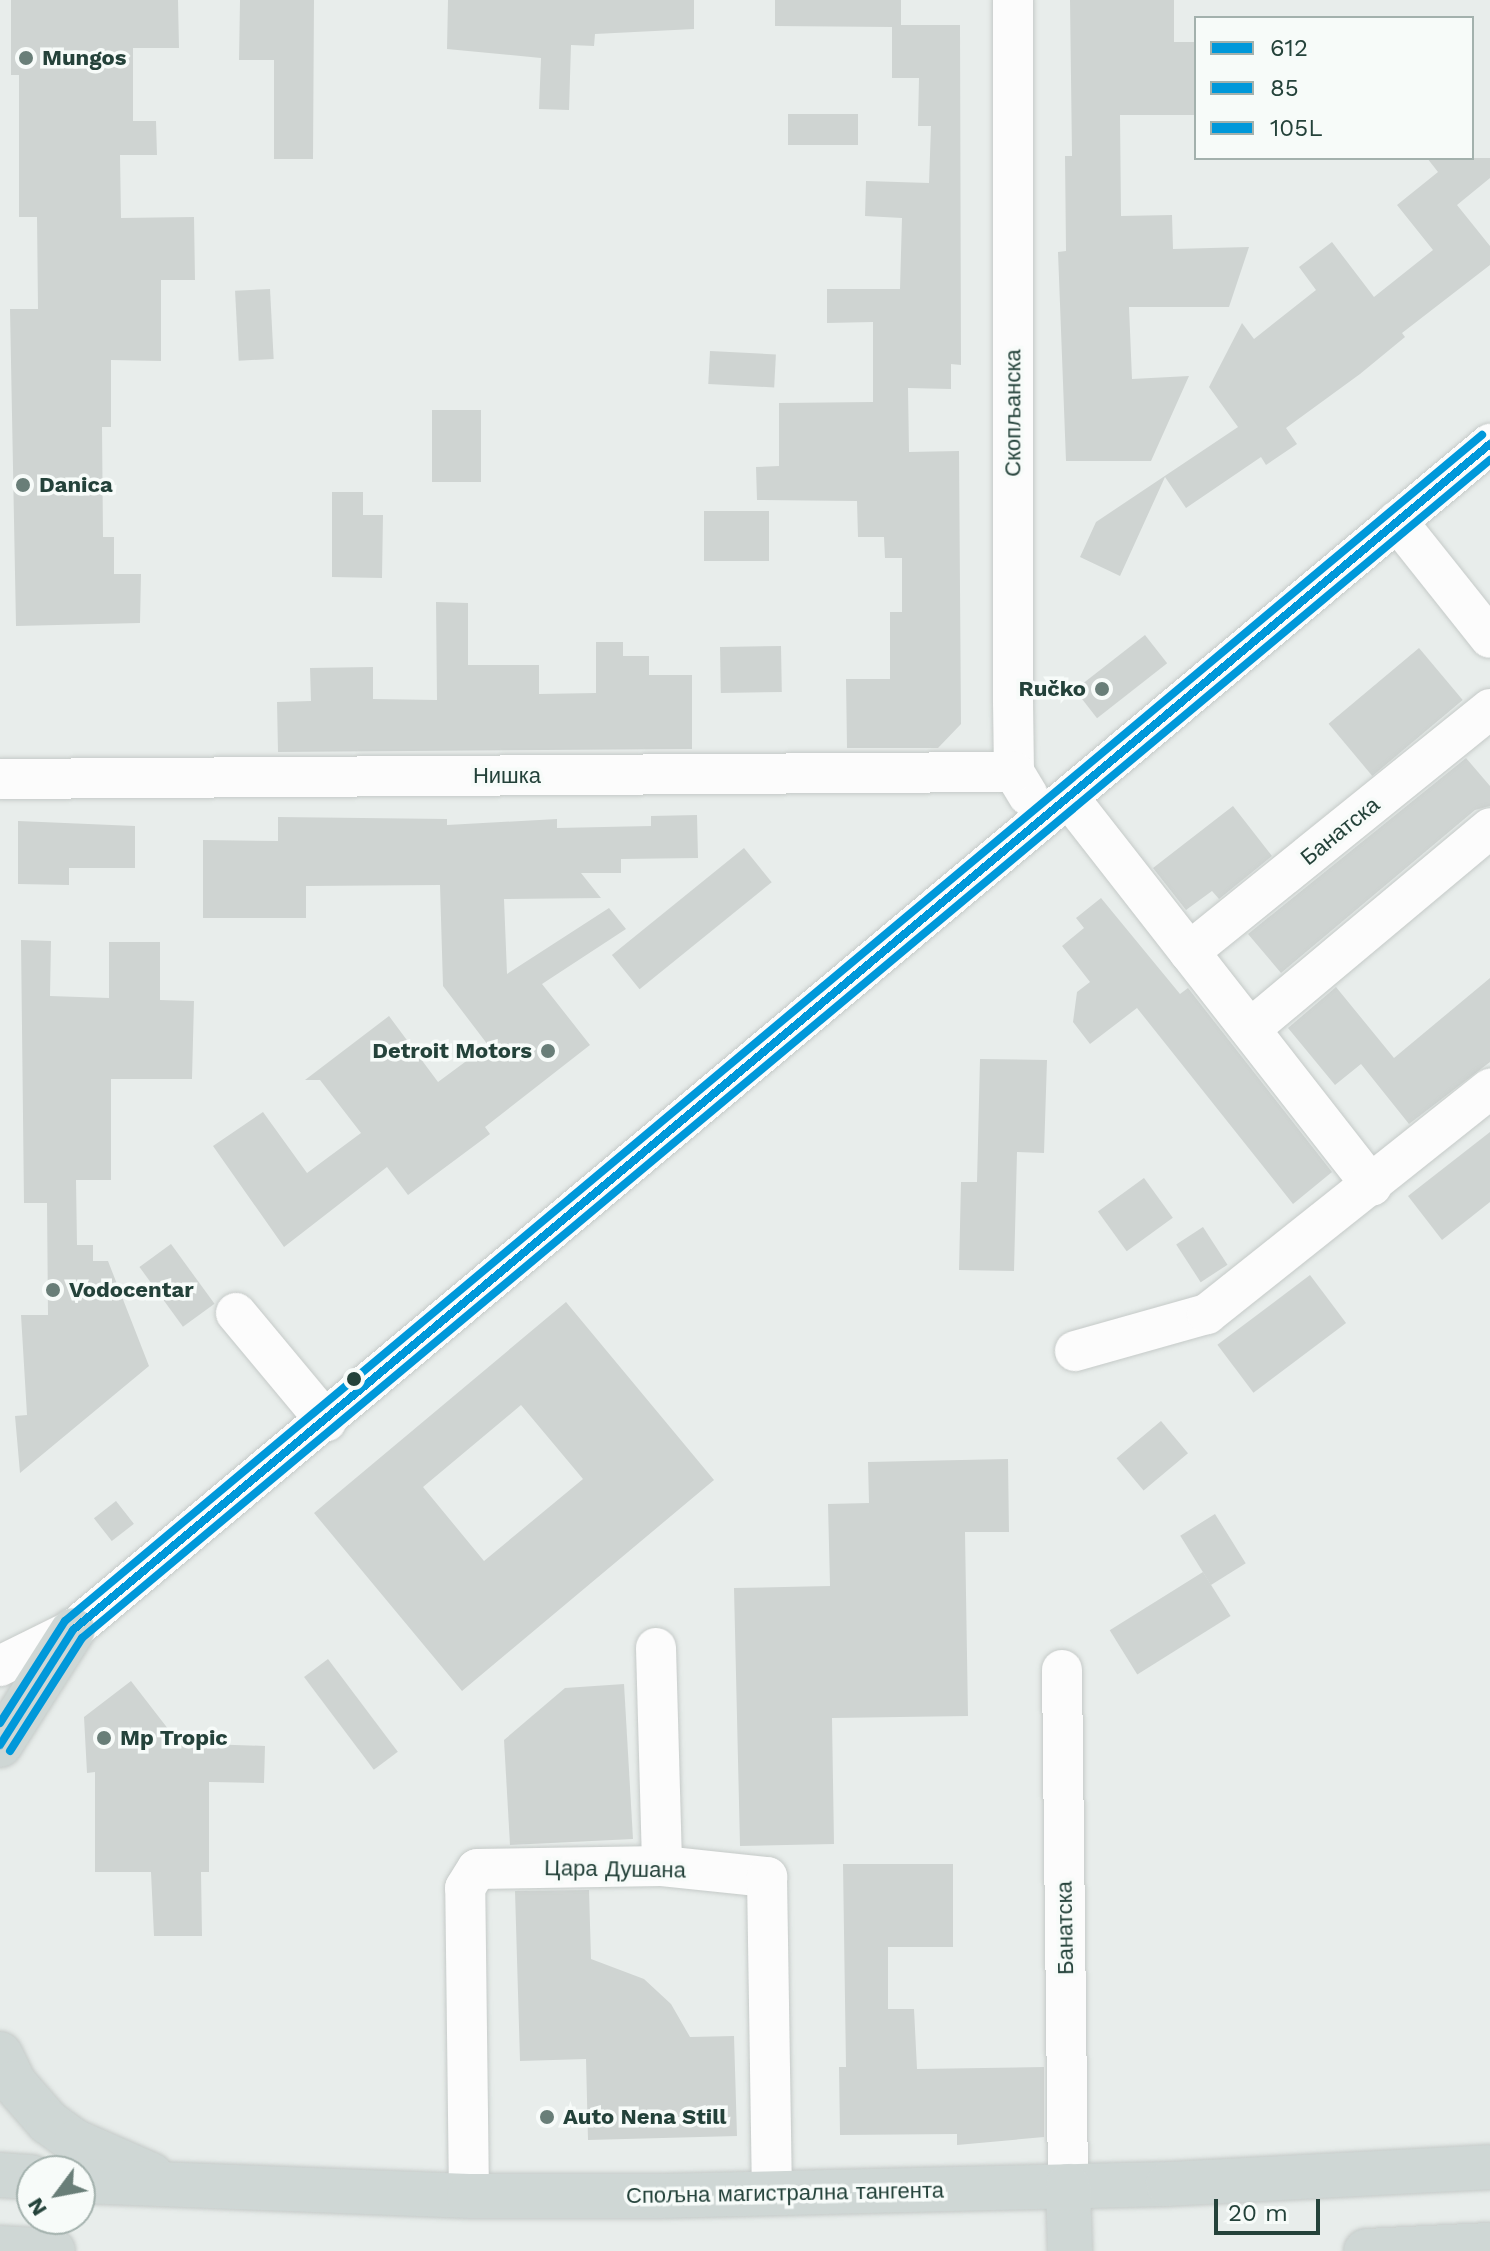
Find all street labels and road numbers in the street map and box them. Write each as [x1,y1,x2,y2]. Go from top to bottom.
street label: Скопљанска [1000,349,1026,477]
street label: Нишка [473,763,541,789]
street label: Банатска [1295,791,1385,871]
street label: Цара Душана [544,1855,686,1883]
street label: Банатска [1051,1881,1079,1975]
street label: Спољна магистрална тангента [626,2177,944,2209]

